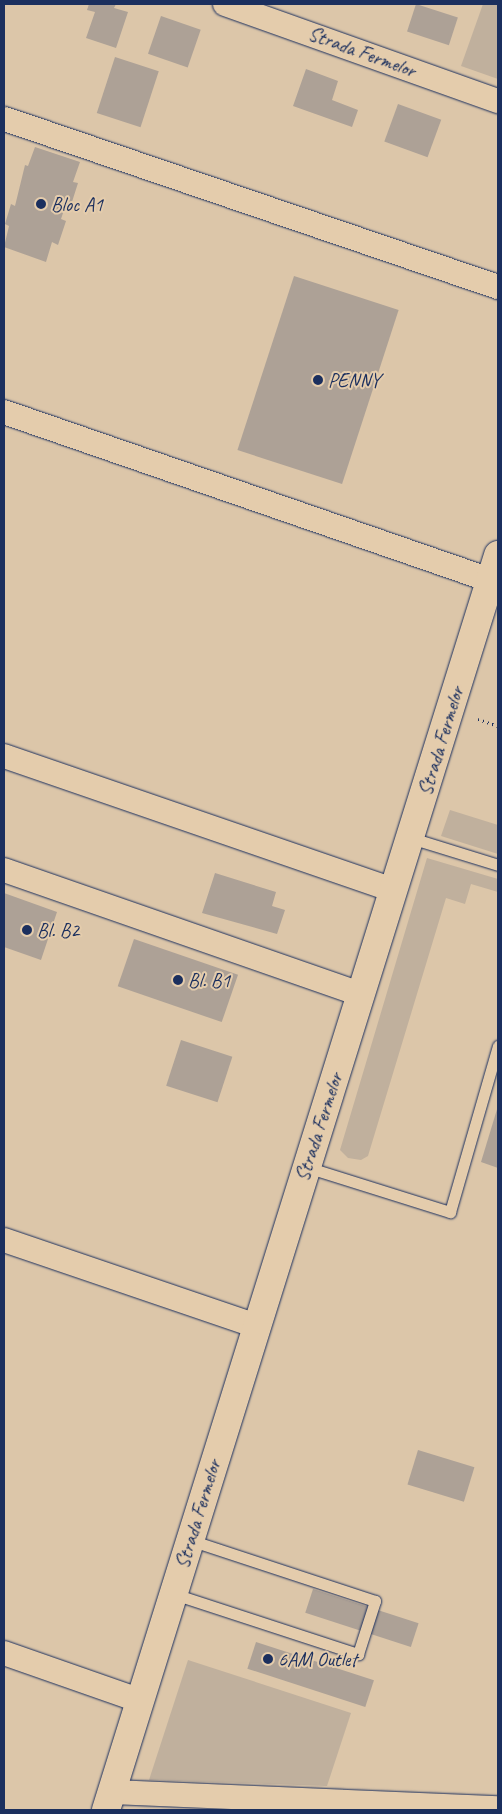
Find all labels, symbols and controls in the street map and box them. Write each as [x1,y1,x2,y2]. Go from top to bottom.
street label: Strada Fermelor [305,22,419,82]
place label: Bloc A1 [51,192,103,216]
marker: Bloc A1 [35,198,47,210]
place label: PENNY [328,368,380,392]
marker: PENNY [312,374,324,386]
street label: Strada Fermelor [413,684,469,798]
place label: Bl. B2 [37,918,79,942]
marker: Bl. B2 [21,924,33,936]
place label: Bl. B1 [188,968,230,992]
marker: Bl. B1 [172,974,184,986]
street label: Strada Fermelor [290,1070,348,1184]
street label: Strada Fermelor [170,1457,226,1571]
place label: 6AM Outlet [278,1647,357,1671]
marker: 6AM Outlet [262,1653,274,1665]

